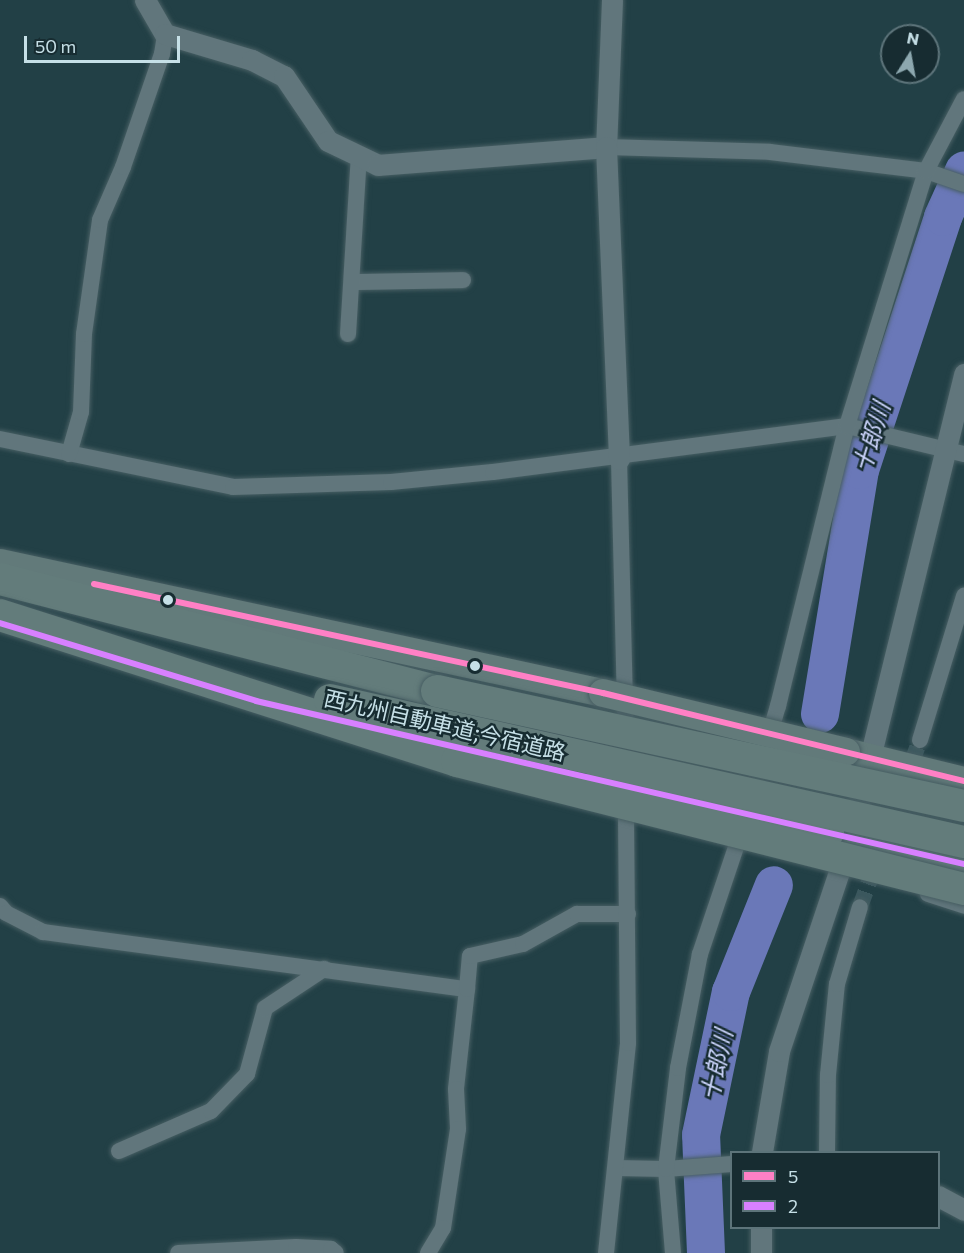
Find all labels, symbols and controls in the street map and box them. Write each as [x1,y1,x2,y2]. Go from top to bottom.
scale bar [27,24,183,62]
north arrow [880,24,940,84]
text: N [905,27,921,48]
text: 50 m [35,35,76,57]
water label: 十郎川 [847,398,895,476]
unlabelled marker [162,594,174,606]
unlabelled marker [469,660,481,672]
street label: 西九州自動車道;今宿道路 [322,684,568,766]
water label: 十郎川 [694,1027,738,1103]
legend [730,1151,940,1229]
text: 5 [788,1165,798,1187]
text: 2 [788,1195,798,1217]

